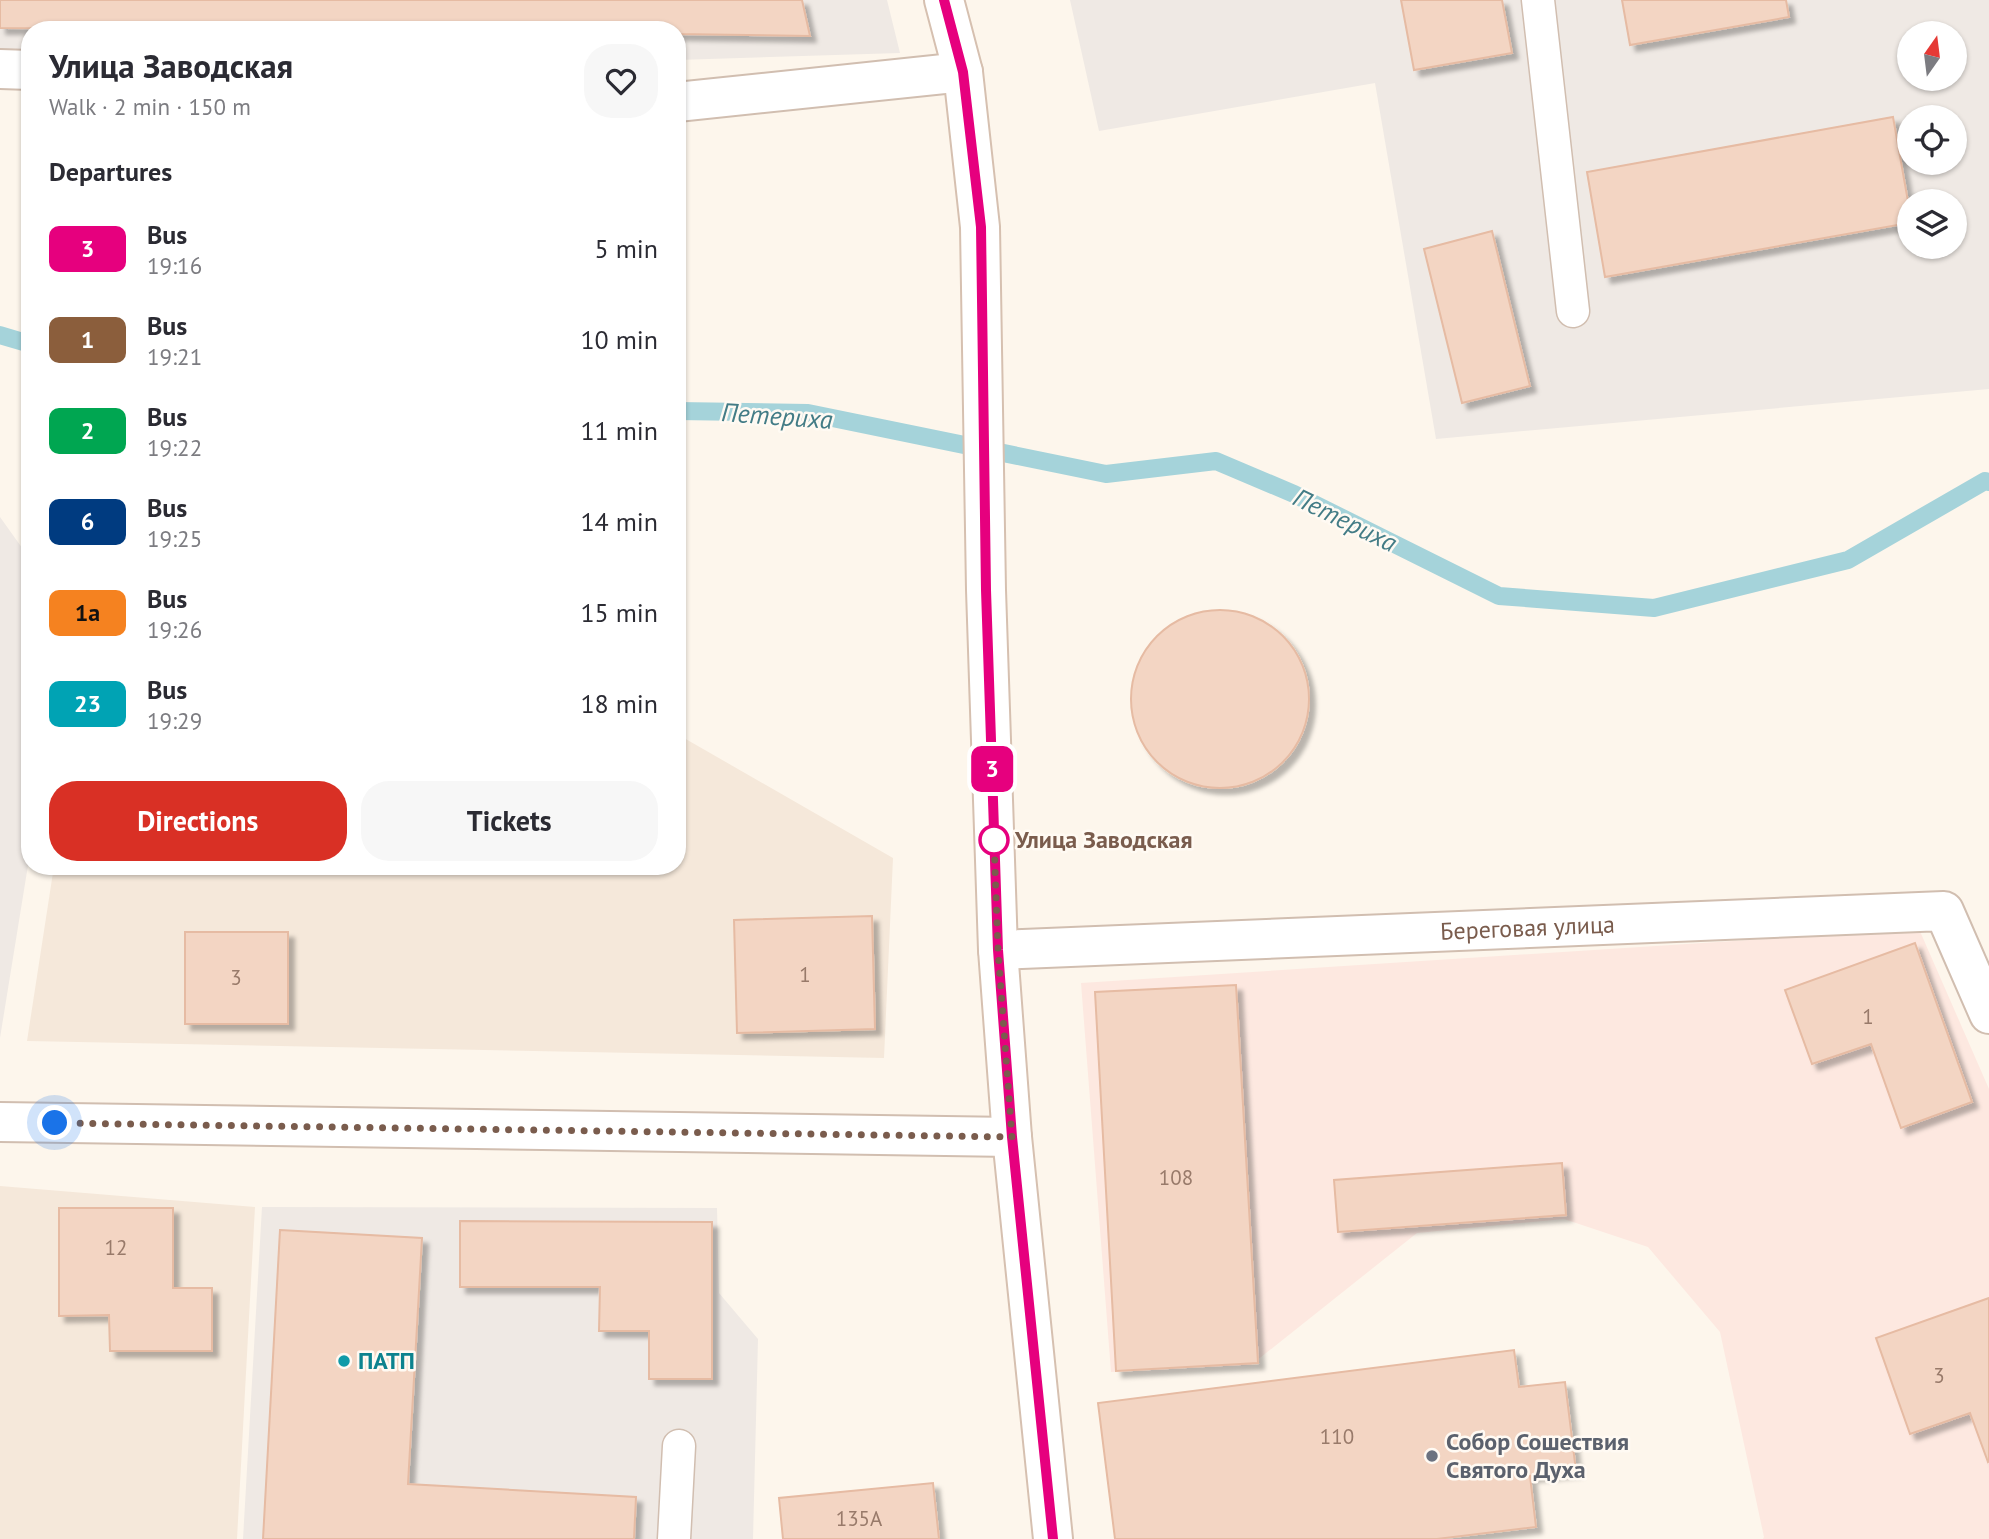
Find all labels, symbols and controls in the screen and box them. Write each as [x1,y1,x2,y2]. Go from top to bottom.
north arrow [1897,21,1967,91]
map controls [1897,21,1967,259]
text: Улица Заводская [49,44,293,87]
button: heart [584,44,658,118]
text: Walk · 2 min · 150 m [49,92,251,121]
button: locate [1897,105,1967,175]
text: Departures [49,155,172,188]
button: layers [1897,189,1967,259]
text: Bus [147,218,187,251]
text: 5 min [595,232,658,265]
text: 3 [81,233,94,264]
text: 19:16 [147,251,202,280]
text: Bus [147,309,187,342]
text: 10 min [580,323,658,356]
text: 1 [81,324,94,355]
text: 19:21 [147,342,202,371]
water label: Петериха [720,395,834,436]
text: Bus [147,400,187,433]
text: 11 min [580,414,658,447]
text: 2 [81,415,94,446]
text: 19:22 [147,433,202,462]
water label: Петериха [1288,480,1403,559]
text: Bus [147,491,187,524]
text: 14 min [580,505,658,538]
text: 6 [81,506,94,537]
text: 19:25 [147,524,202,553]
text: Bus [147,582,187,615]
text: 15 min [580,596,658,629]
text: 1а [75,597,100,628]
text: 19:26 [147,615,202,644]
text: Bus [147,673,187,706]
text: 18 min [580,687,658,720]
text: 23 [74,688,101,719]
text: 19:29 [147,706,202,735]
line badge: 3 [969,746,1015,792]
text: 3 [985,753,999,784]
button: Directions [49,781,347,861]
button: Tickets [361,781,658,861]
place label: Улица Заводская [1014,824,1193,855]
marker: Улица Заводская [979,825,1009,855]
street label: Береговая улица [1440,909,1615,947]
house number: 1 [799,961,811,988]
house number: 3 [230,964,242,991]
house number: 1 [1862,1003,1874,1030]
your location [37,1105,72,1140]
house number: 108 [1159,1164,1193,1191]
house number: 12 [105,1234,127,1261]
place label: ПАТП [358,1345,415,1376]
marker: ПАТП [336,1353,352,1369]
house number: 3 [1933,1362,1945,1389]
house number: 110 [1320,1423,1354,1450]
place label: Собор Сошествия Святого Духа [1446,1426,1629,1485]
marker: Собор Сошествия Святого Духа [1424,1448,1440,1464]
house number: 135А [836,1505,883,1532]

